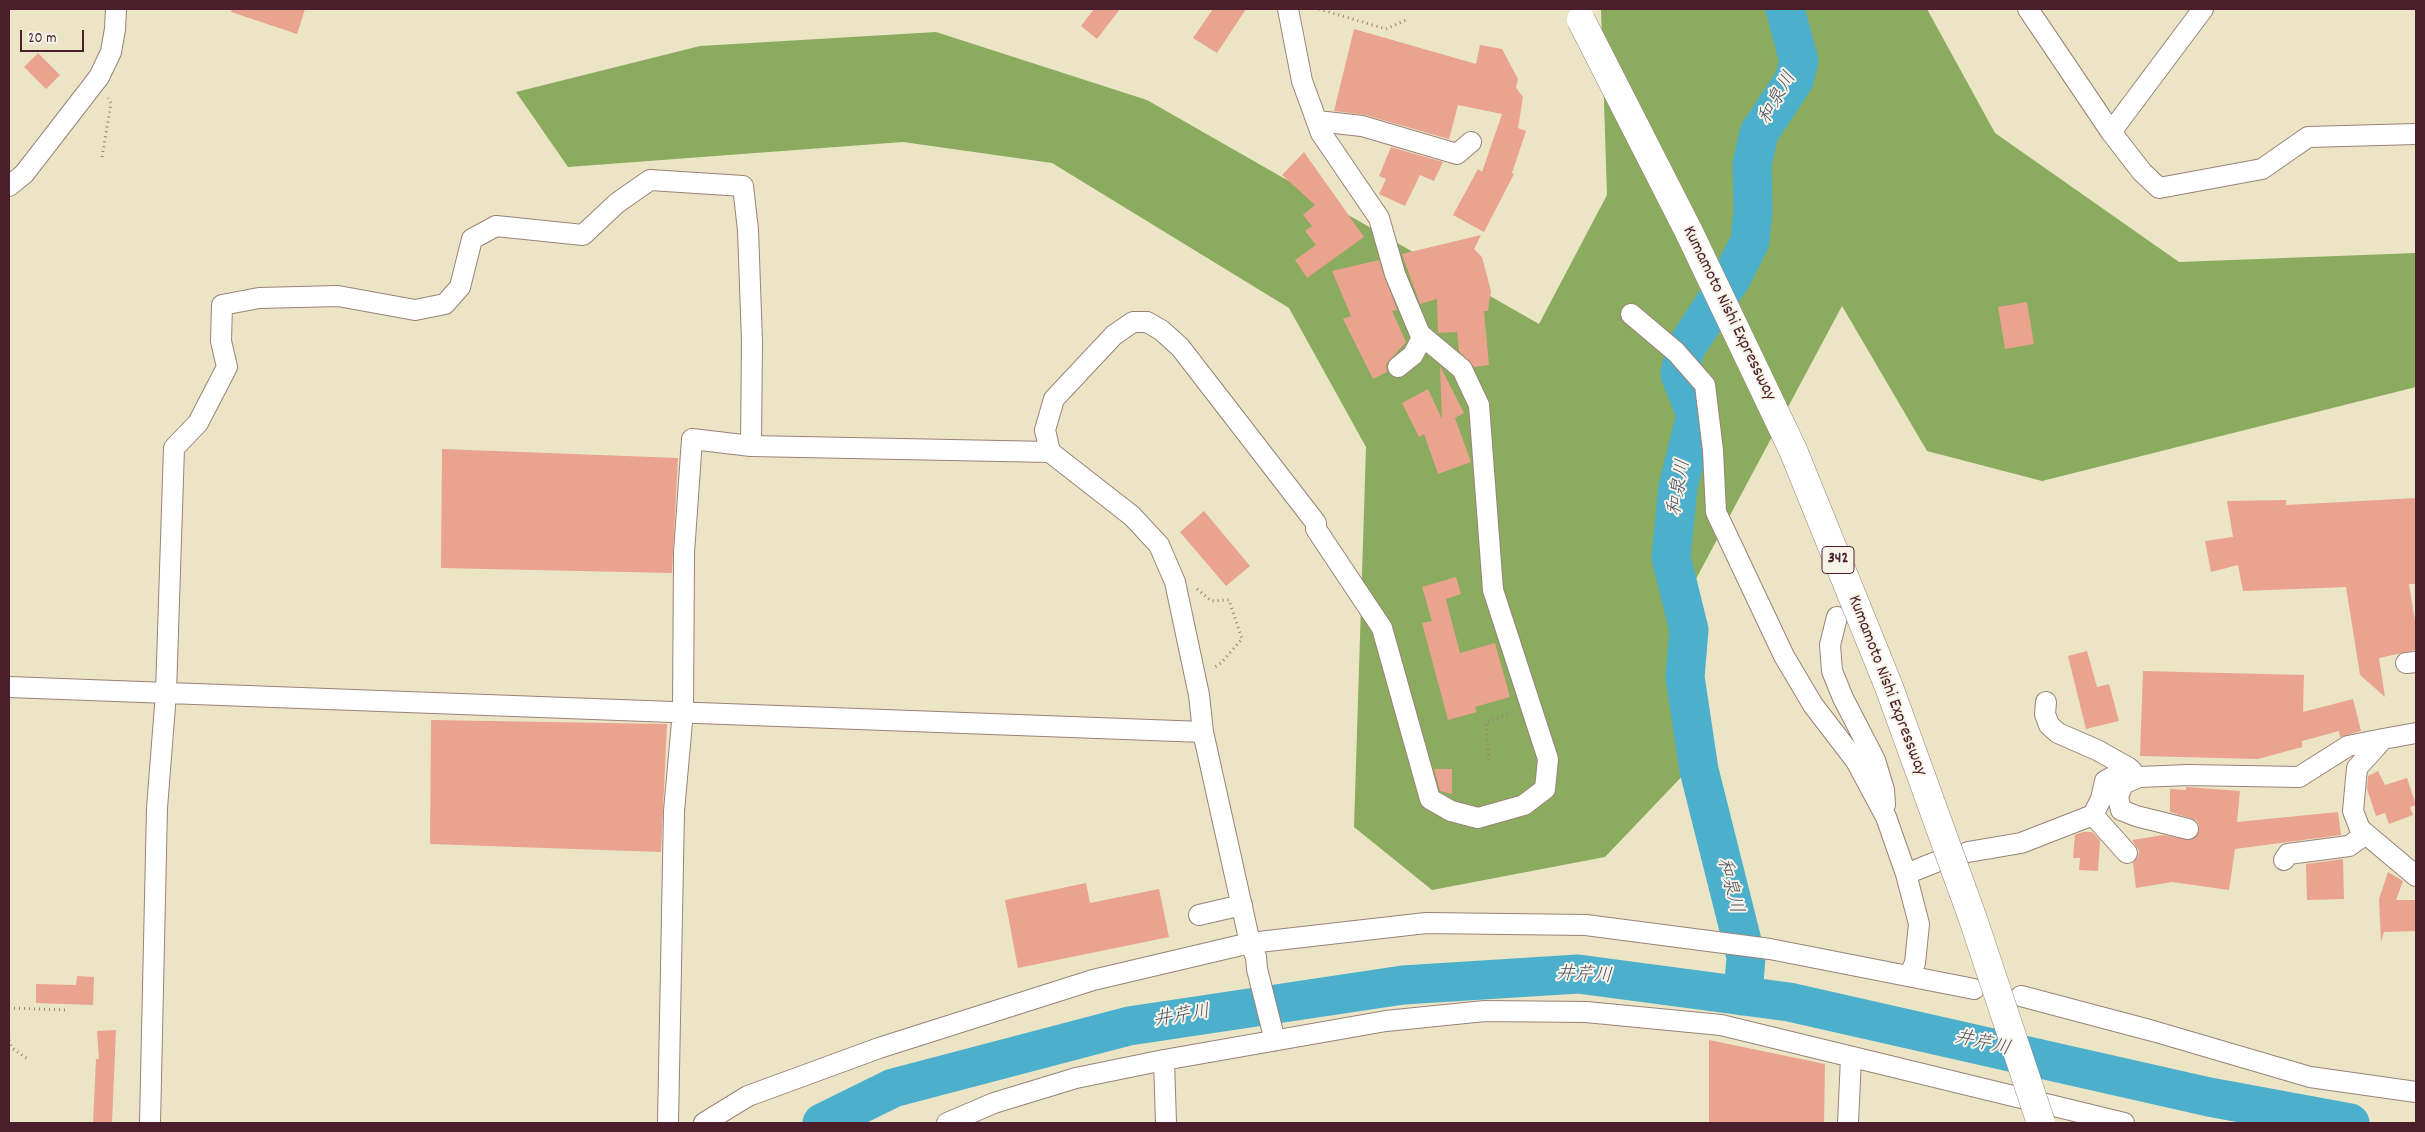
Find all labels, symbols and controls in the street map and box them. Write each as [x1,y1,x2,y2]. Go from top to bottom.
scale bar [22,20,86,52]
text: 20 m [28,28,56,50]
water label: 和泉川 [1755,69,1803,129]
street label: Kumamoto Nishi Expressway [1676,223,1780,405]
water label: 和泉川 [1665,458,1697,518]
road number: 342 [1822,546,1854,574]
street label: Kumamoto Nishi Expressway [1842,593,1930,779]
water label: 和泉川 [1710,856,1746,916]
water label: 井芹川 [1555,964,1613,990]
water label: 井芹川 [1152,1002,1212,1034]
water label: 井芹川 [1952,1027,2012,1063]

